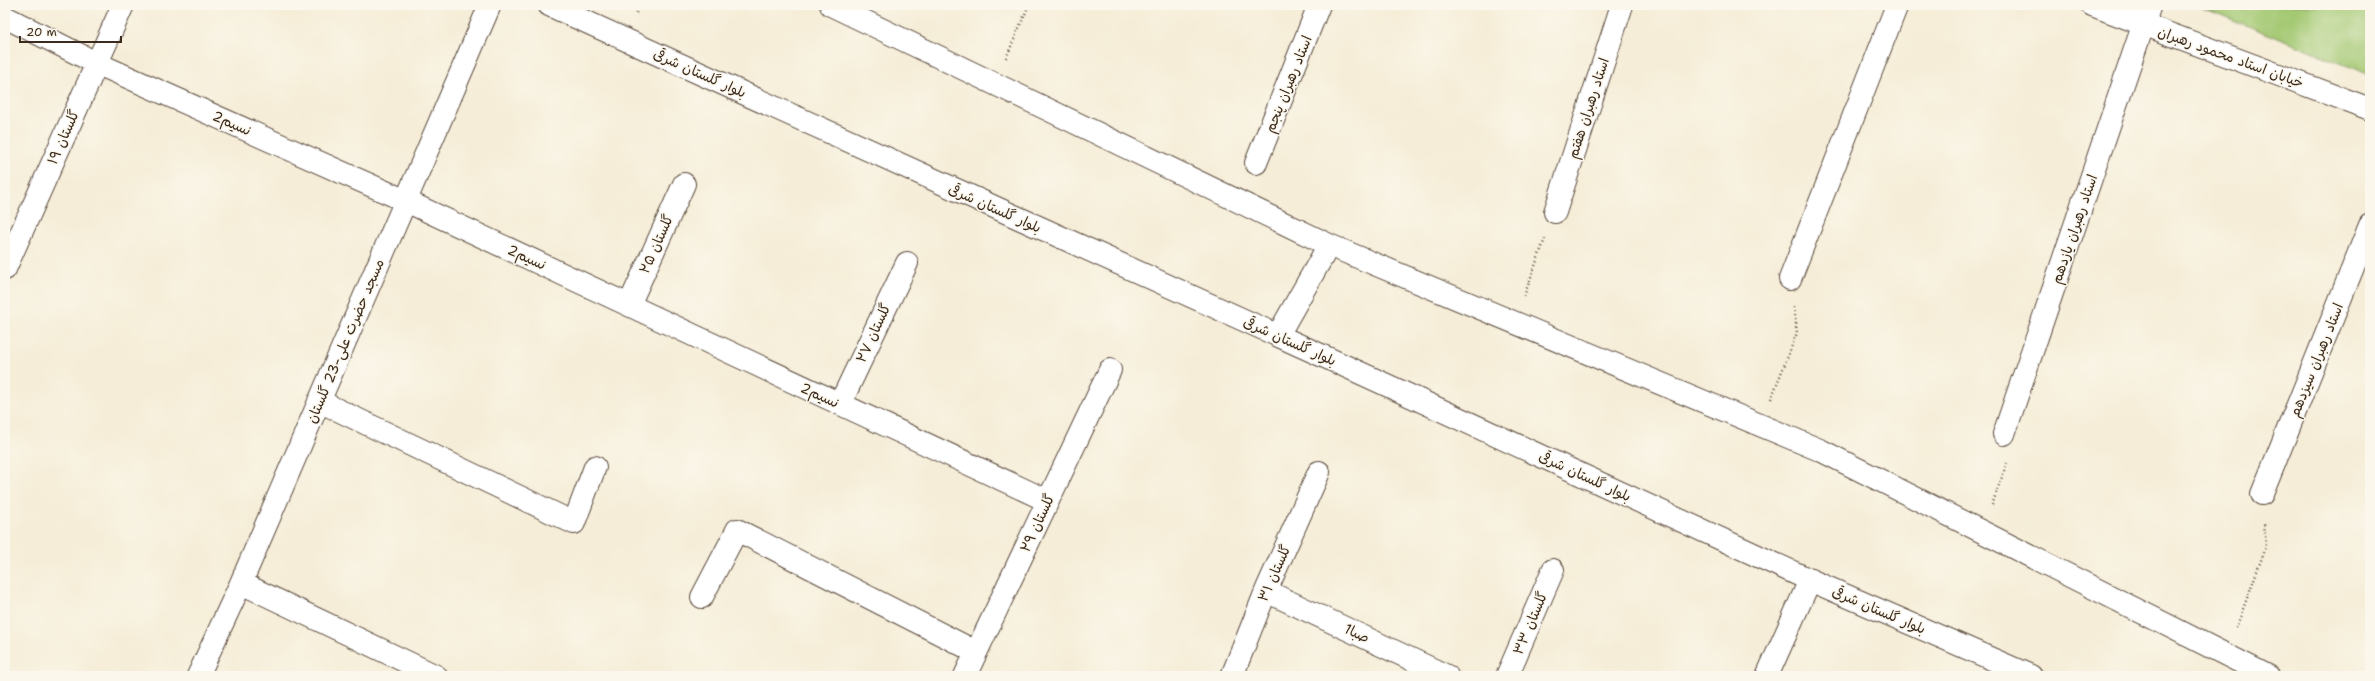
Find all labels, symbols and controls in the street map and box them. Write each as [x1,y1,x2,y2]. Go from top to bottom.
scale bar [20,18,121,44]
street label: خیابان استاد محمود رهبران [2156,22,2306,92]
text: 20 m [26,24,57,40]
street label: استاد رهبران پنجم [1260,33,1318,136]
street label: بلوار گلستان شرقی [651,44,749,102]
street label: استاد رهبران هفتم [1563,55,1615,161]
street label: گلستان ۱۹ [43,107,83,167]
street label: نسیم2 [209,107,254,141]
street label: استاد رهبران یازدهم [2047,172,2103,287]
street label: بلوار گلستان شرقی [946,179,1044,237]
street label: گلستان ۲۵ [635,212,677,276]
street label: نسیم2 [504,240,549,275]
street label: مسجد حضرت علی-23 گلستان [302,256,388,426]
street label: استاد رهبران سیزدهم [2285,300,2349,420]
street label: گلستان ۲۷ [851,301,895,365]
street label: بلوار گلستان شرقی [1241,312,1339,370]
street label: نسیم2 [797,378,842,413]
street label: بلوار گلستان شرقی [1536,447,1634,505]
street label: گلستان ۲۹ [1016,491,1058,555]
street label: گلستان ۳۱ [1253,542,1295,604]
street label: بلوار گلستان شرقی [1830,582,1928,638]
street label: گلستان ۳۳ [1509,589,1551,657]
street label: صبا1 [1341,619,1373,647]

